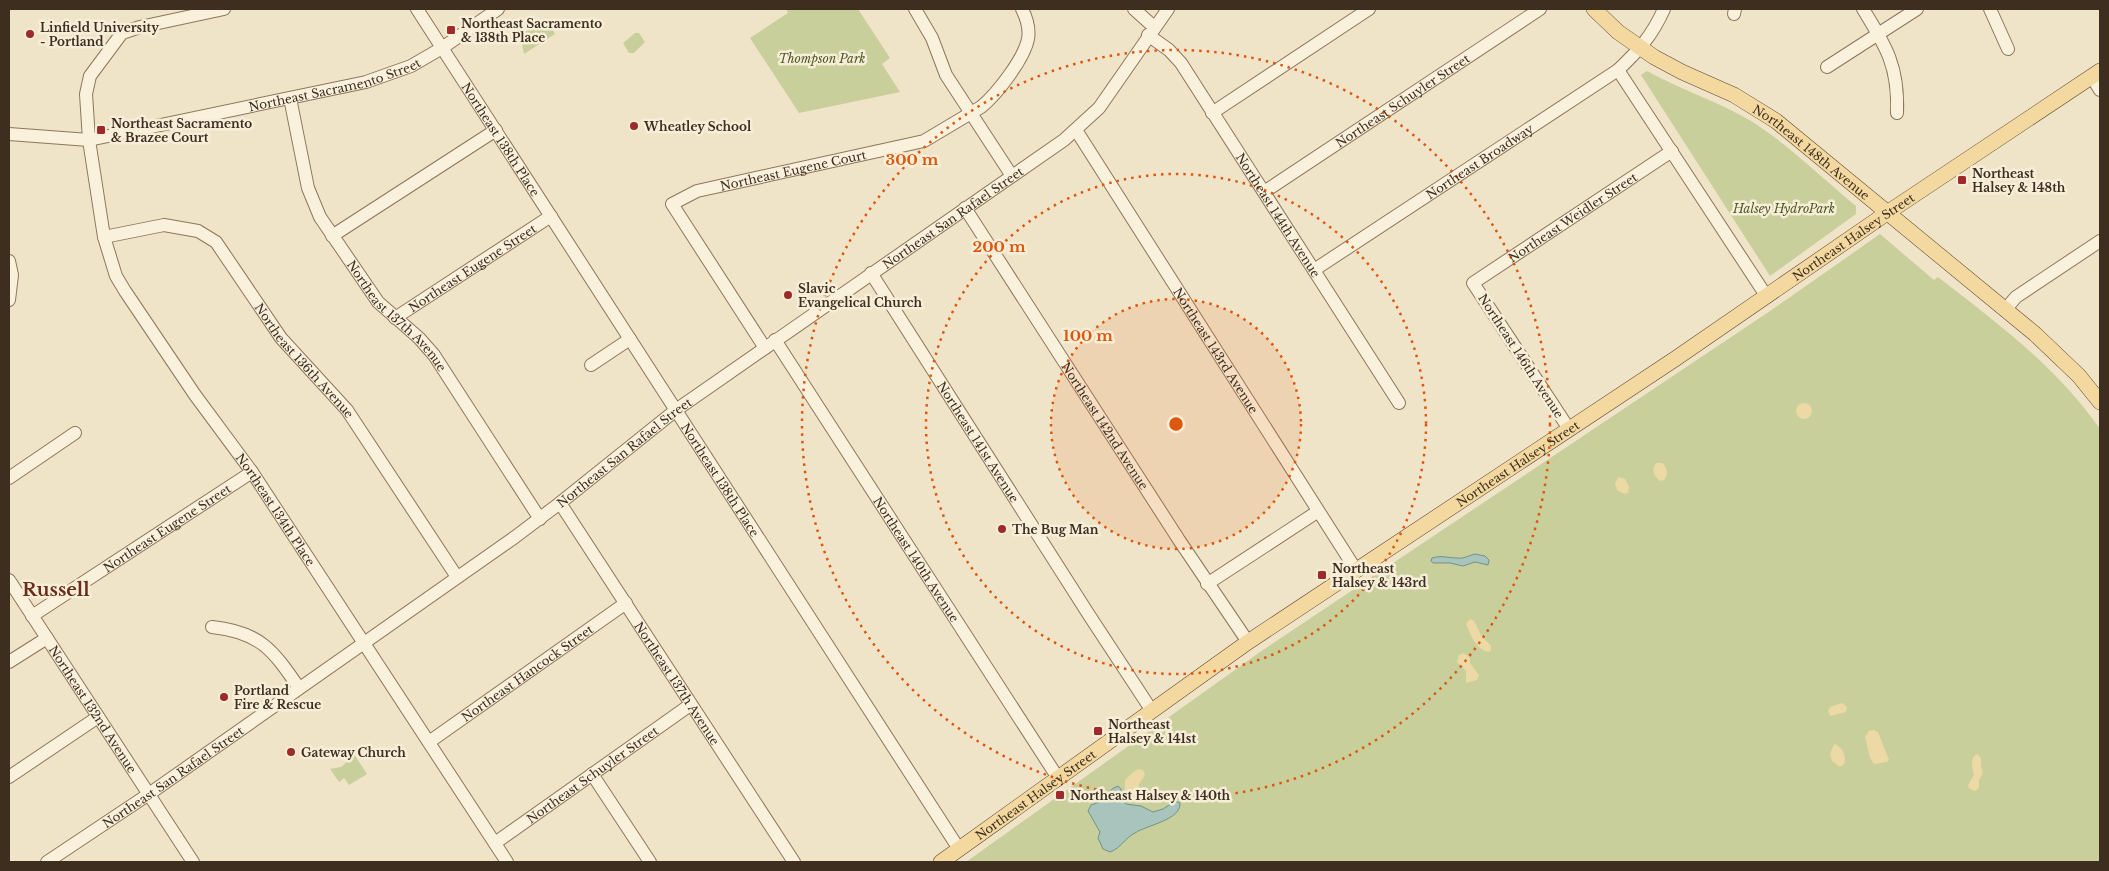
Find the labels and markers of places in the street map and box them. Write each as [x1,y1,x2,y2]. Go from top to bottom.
place label: Northeast Sacramento & 138th Place [461,16,602,45]
place label: Linfield University - Portland [40,20,159,49]
marker: Northeast Sacramento & 138th Place [445,24,457,36]
marker: Linfield University - Portland [24,28,36,40]
place label: Northeast Sacramento & Brazee Court [111,116,252,145]
place label: Wheatley School [643,119,752,134]
marker: Wheatley School [628,120,640,132]
marker: Northeast Sacramento & Brazee Court [95,124,107,136]
place label: Northeast Halsey & 148th [1972,166,2066,195]
marker: Northeast Halsey & 148th [1956,174,1968,186]
place label: Slavic Evangelical Church [798,281,923,310]
marker: Slavic Evangelical Church [782,289,794,301]
centre of rings [1167,415,1185,433]
place label: The Bug Man [1012,522,1099,537]
marker: The Bug Man [996,523,1008,535]
place label: Northeast Halsey & 143rd [1332,561,1427,590]
marker: Northeast Halsey & 143rd [1316,569,1328,581]
place label: Portland Fire & Rescue [234,683,321,712]
marker: Portland Fire & Rescue [218,691,230,703]
place label: Northeast Halsey & 141st [1108,717,1196,746]
marker: Northeast Halsey & 141st [1092,725,1104,737]
place label: Gateway Church [301,745,406,760]
marker: Gateway Church [285,746,297,758]
place label: Northeast Halsey & 140th [1070,788,1231,803]
marker: Northeast Halsey & 140th [1054,789,1066,801]

